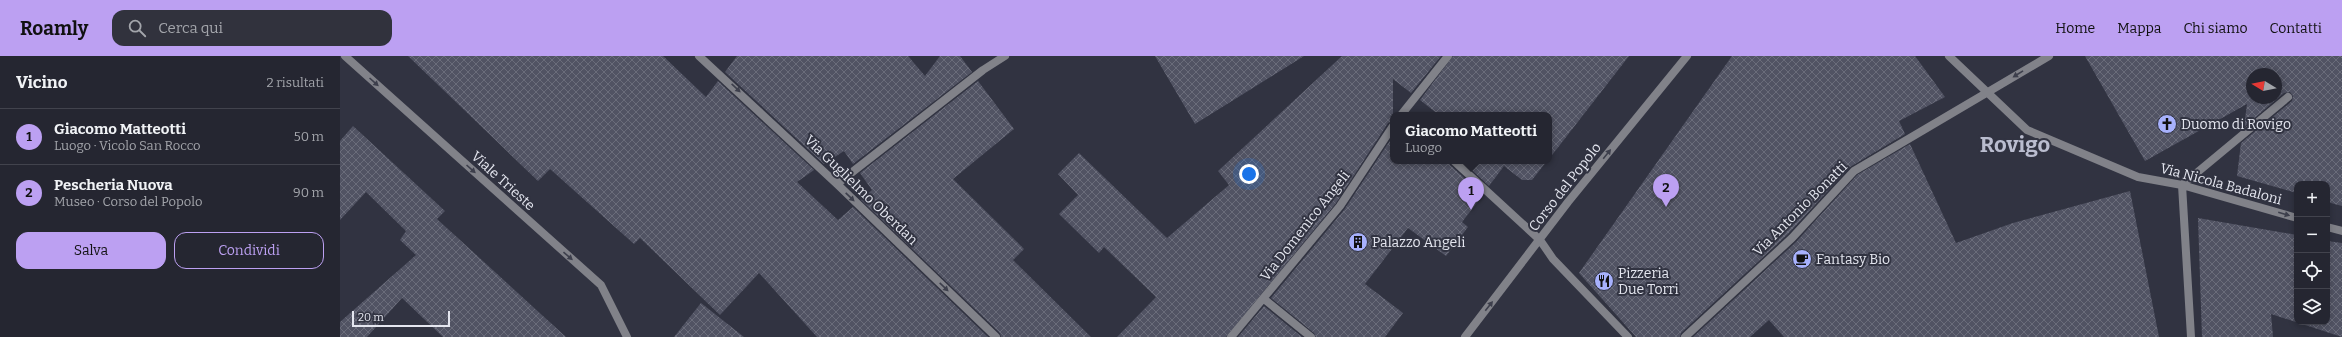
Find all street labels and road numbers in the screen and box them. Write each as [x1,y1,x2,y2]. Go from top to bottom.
street label: Via Guglielmo Oberdan [801,132,921,249]
street label: Corso del Popolo [1525,139,1605,235]
street label: Viale Trieste [468,148,538,214]
street label: Via Antonio Bonatti [1749,158,1851,260]
street label: Via Nicola Badaloni [2158,160,2284,208]
street label: Via Domenico Angeli [1257,167,1353,285]

